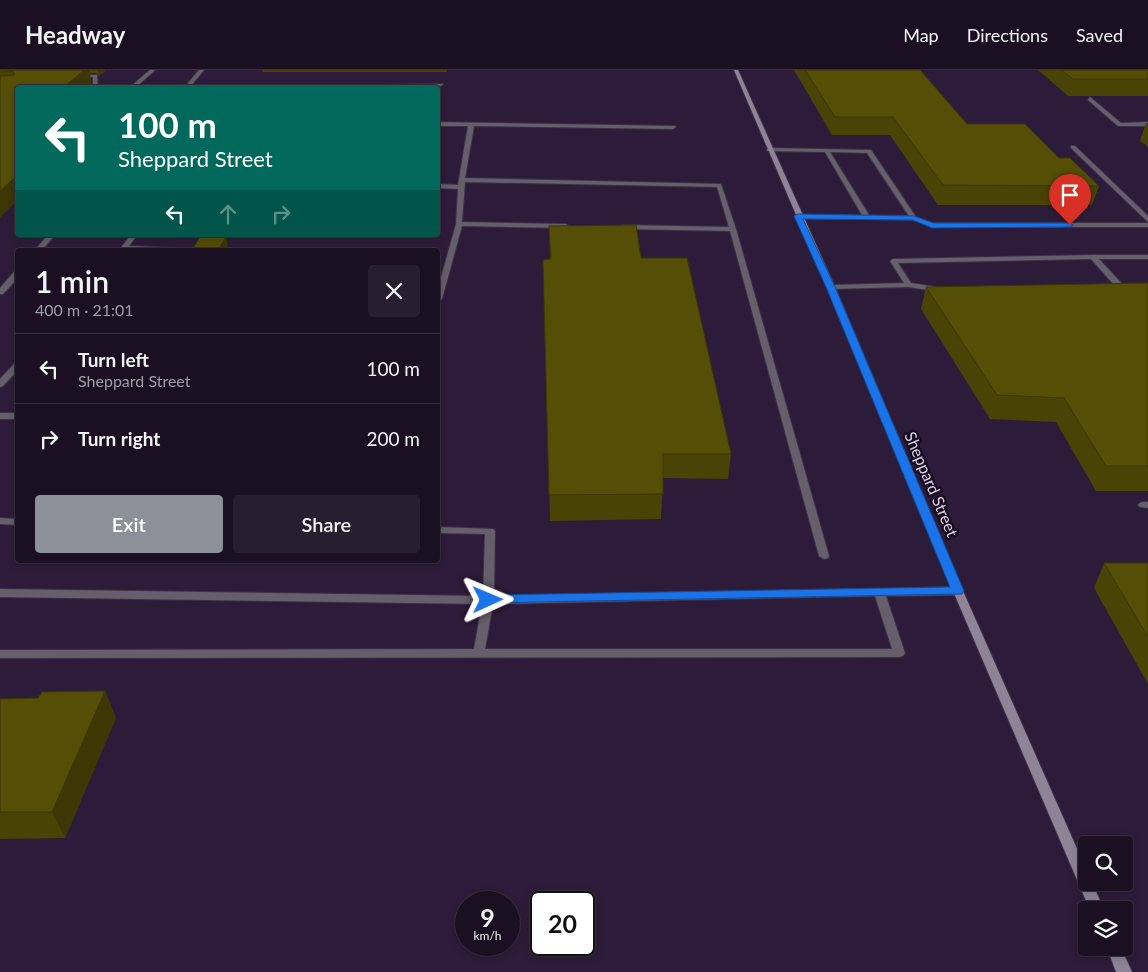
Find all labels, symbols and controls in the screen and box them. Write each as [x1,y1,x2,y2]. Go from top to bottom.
text: Headway [25,20,125,49]
text: Map [903,24,939,46]
text: Directions [967,24,1048,46]
text: Saved [1076,24,1123,46]
text: 100 m [118,103,217,145]
icon: left [35,105,100,170]
text: Sheppard Street [118,145,273,172]
pin [1049,174,1091,225]
icon: arrive [1056,181,1084,209]
icon: left [161,200,189,228]
icon: ahead [214,200,242,228]
icon: right [267,200,295,228]
text: 1 min [35,263,109,299]
button: close [368,265,420,317]
text: 400 m · 21:01 [35,300,134,319]
text: Turn left [78,348,149,371]
icon: left [35,355,63,383]
text: 100 m [366,357,420,380]
text: Sheppard Street [78,371,191,390]
icon: right [35,425,63,453]
text: Turn right [78,427,160,450]
text: 200 m [366,427,420,450]
street label: Sheppard Street [901,429,963,540]
button: Exit [35,495,223,553]
button: Share [233,495,420,553]
position arrow [461,573,513,625]
map controls [1078,836,1133,956]
button: search [1078,836,1133,891]
speed limit sign: 20 [530,891,595,956]
button: layers [1078,901,1133,956]
text: 9 [480,902,495,932]
text: km/h [473,928,502,943]

